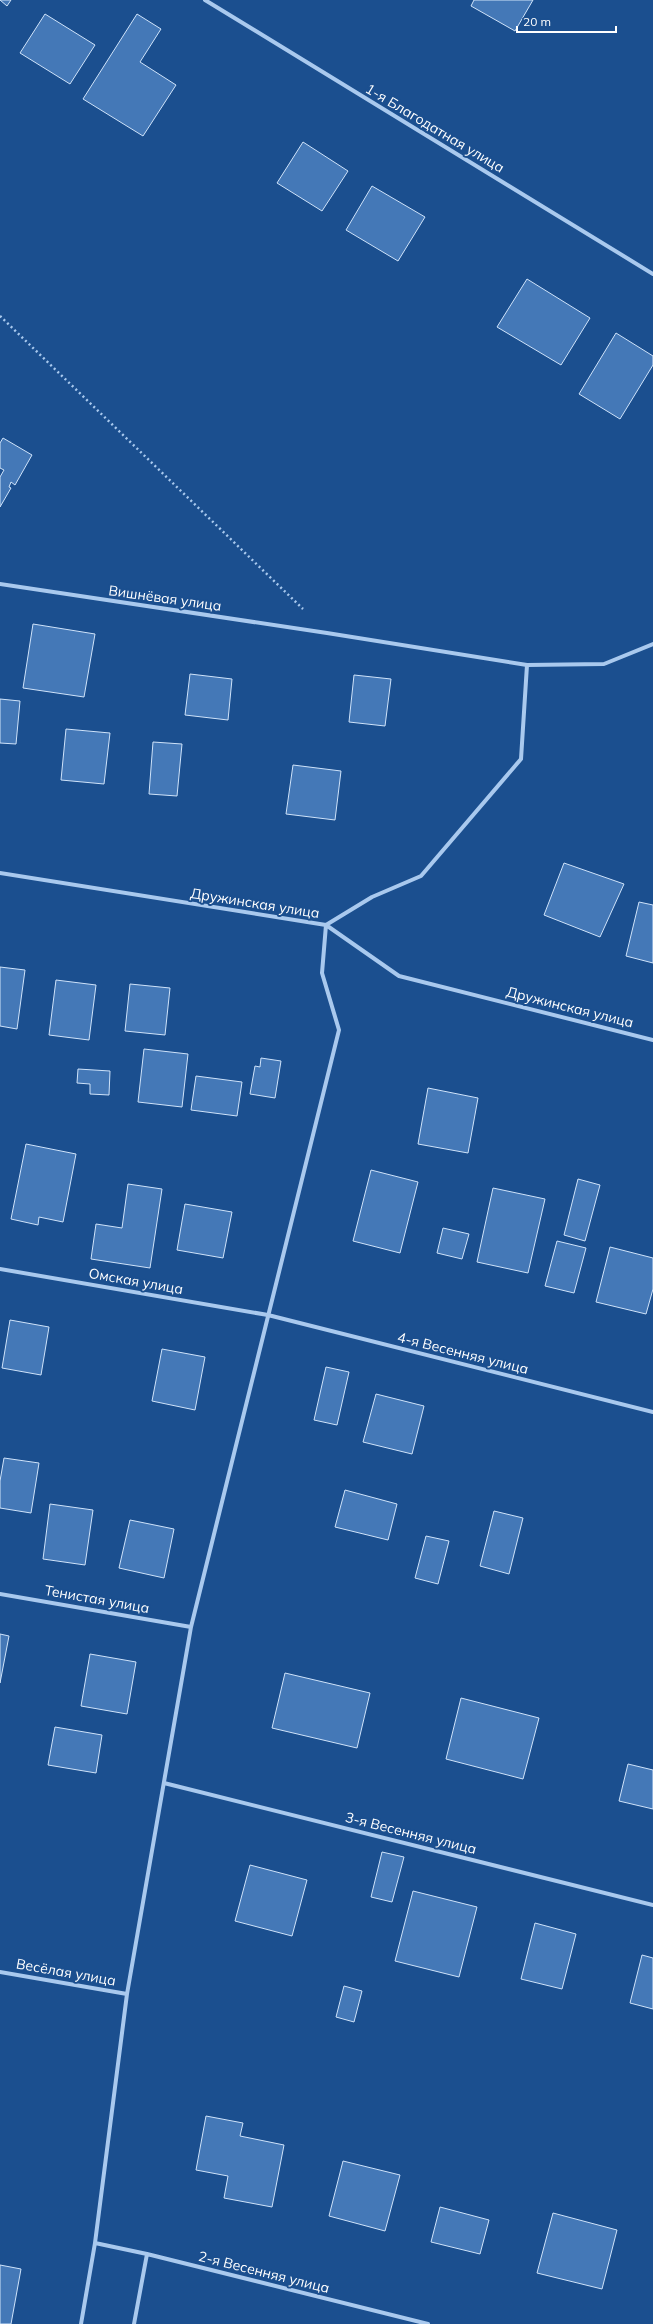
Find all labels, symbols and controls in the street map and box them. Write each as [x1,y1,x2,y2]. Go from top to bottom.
scale bar [517,8,616,34]
text: 20 m [523,14,551,29]
street label: 1-я Благодатная улица [362,79,508,177]
street label: Вишнёвая улица [107,581,223,615]
street label: Дружинская улица [189,884,321,922]
street label: Дружинская улица [504,982,636,1032]
street label: Омская улица [87,1264,185,1298]
street label: 4-я Весенняя улица [396,1328,530,1378]
street label: Тенистая улица [43,1581,151,1617]
street label: 3-я Весенняя улица [344,1808,478,1858]
street label: Весёлая улица [15,1954,117,1990]
street label: 2-я Весенняя улица [197,2247,331,2297]

